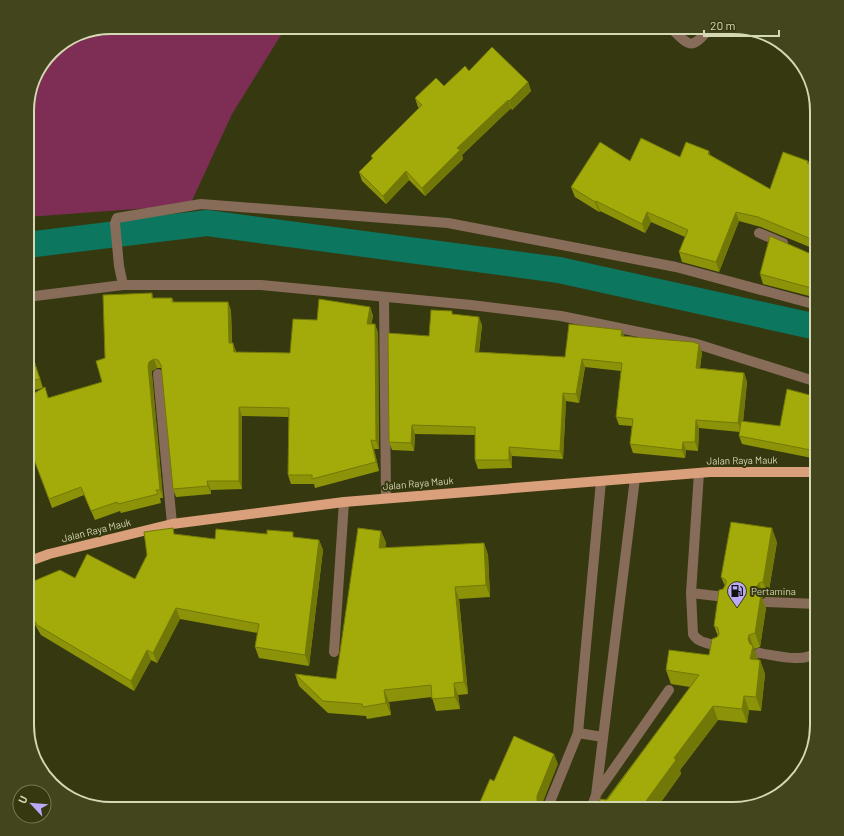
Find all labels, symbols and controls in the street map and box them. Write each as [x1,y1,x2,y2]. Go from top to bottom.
scale bar [704,12,779,38]
text: 20 m [710,18,736,32]
street label: Jalan Raya Mauk [706,453,778,467]
street label: Jalan Raya Mauk [382,474,454,492]
street label: Jalan Raya Mauk [60,516,132,544]
fuel station icon: Pertamina [726,580,748,608]
place label: Pertamina [751,585,796,597]
north arrow [12,784,52,824]
text: U [15,793,30,805]

